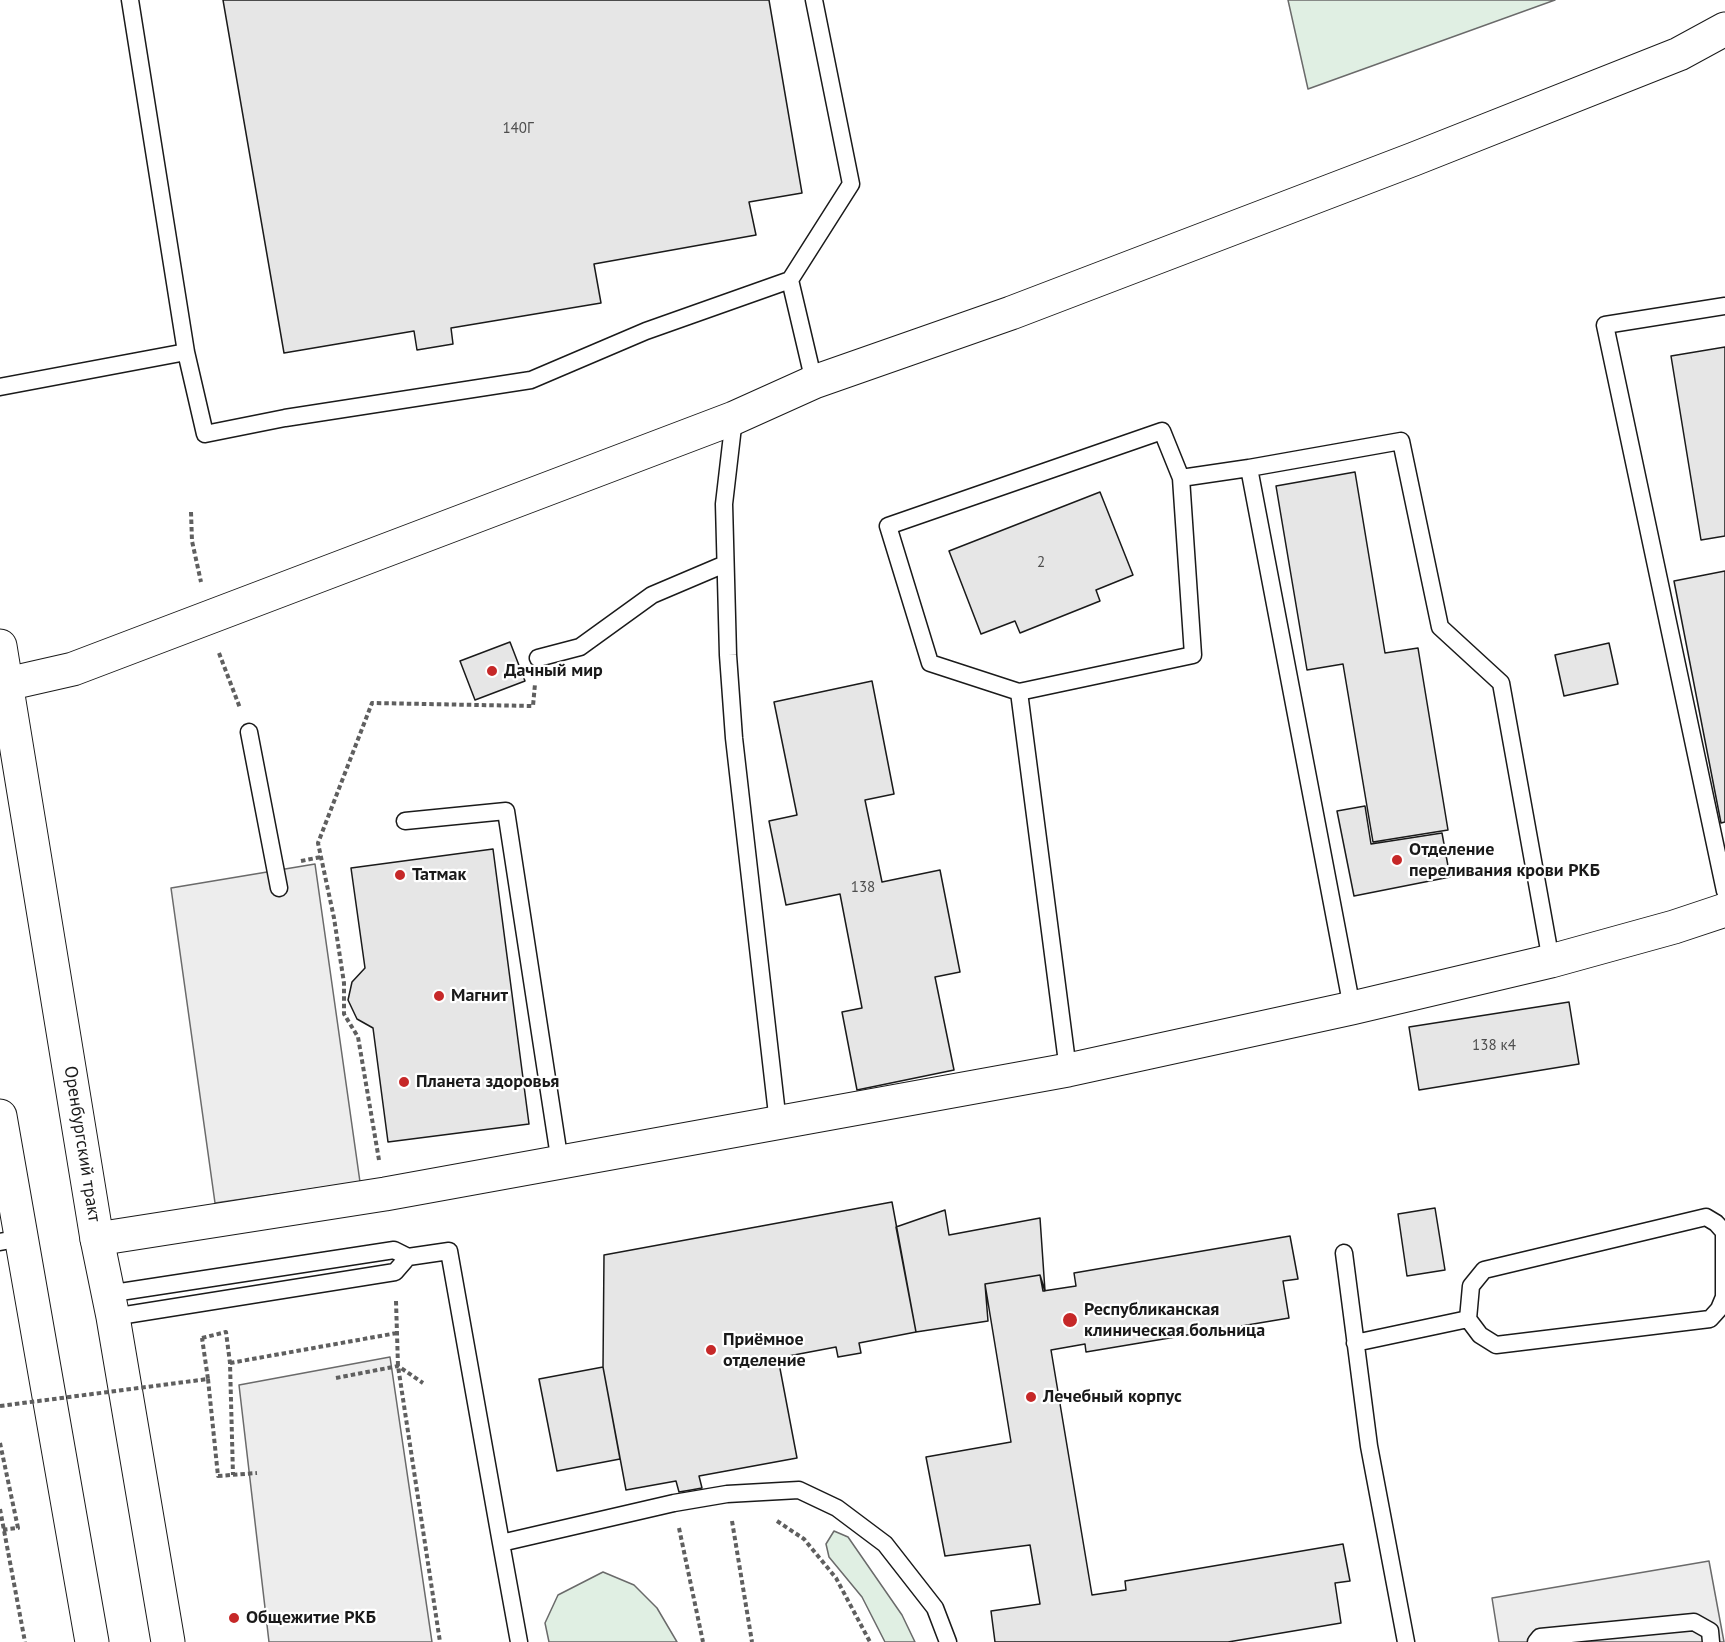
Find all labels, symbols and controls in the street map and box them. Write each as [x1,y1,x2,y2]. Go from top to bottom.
house number: 140Г [502,120,534,138]
house number: 2 [1037,554,1045,572]
place label: Дачный мир [504,660,603,682]
marker: Дачный мир [485,664,499,678]
place label: Отделение переливания крови РКБ [1409,839,1600,882]
marker: Отделение переливания крови РКБ [1390,853,1404,867]
place label: Татмак [412,864,466,886]
marker: Татмак [393,868,407,882]
house number: 138 [851,879,875,897]
place label: Магнит [451,985,508,1007]
marker: Магнит [432,989,446,1003]
house number: 138 к4 [1472,1037,1516,1055]
street label: Оренбургский тракт [59,1064,105,1224]
place label: Планета здоровья [416,1071,559,1093]
marker: Планета здоровья [397,1075,411,1089]
place label: Республиканская клиническая больница [1084,1299,1265,1342]
marker: Республиканская клиническая больница [1061,1311,1079,1329]
place label: Приёмное отделение [723,1329,806,1372]
marker: Приёмное отделение [704,1343,718,1357]
place label: Лечебный корпус [1043,1386,1182,1408]
marker: Лечебный корпус [1024,1390,1038,1404]
place label: Общежитие РКБ [246,1607,376,1629]
marker: Общежитие РКБ [227,1611,241,1625]

